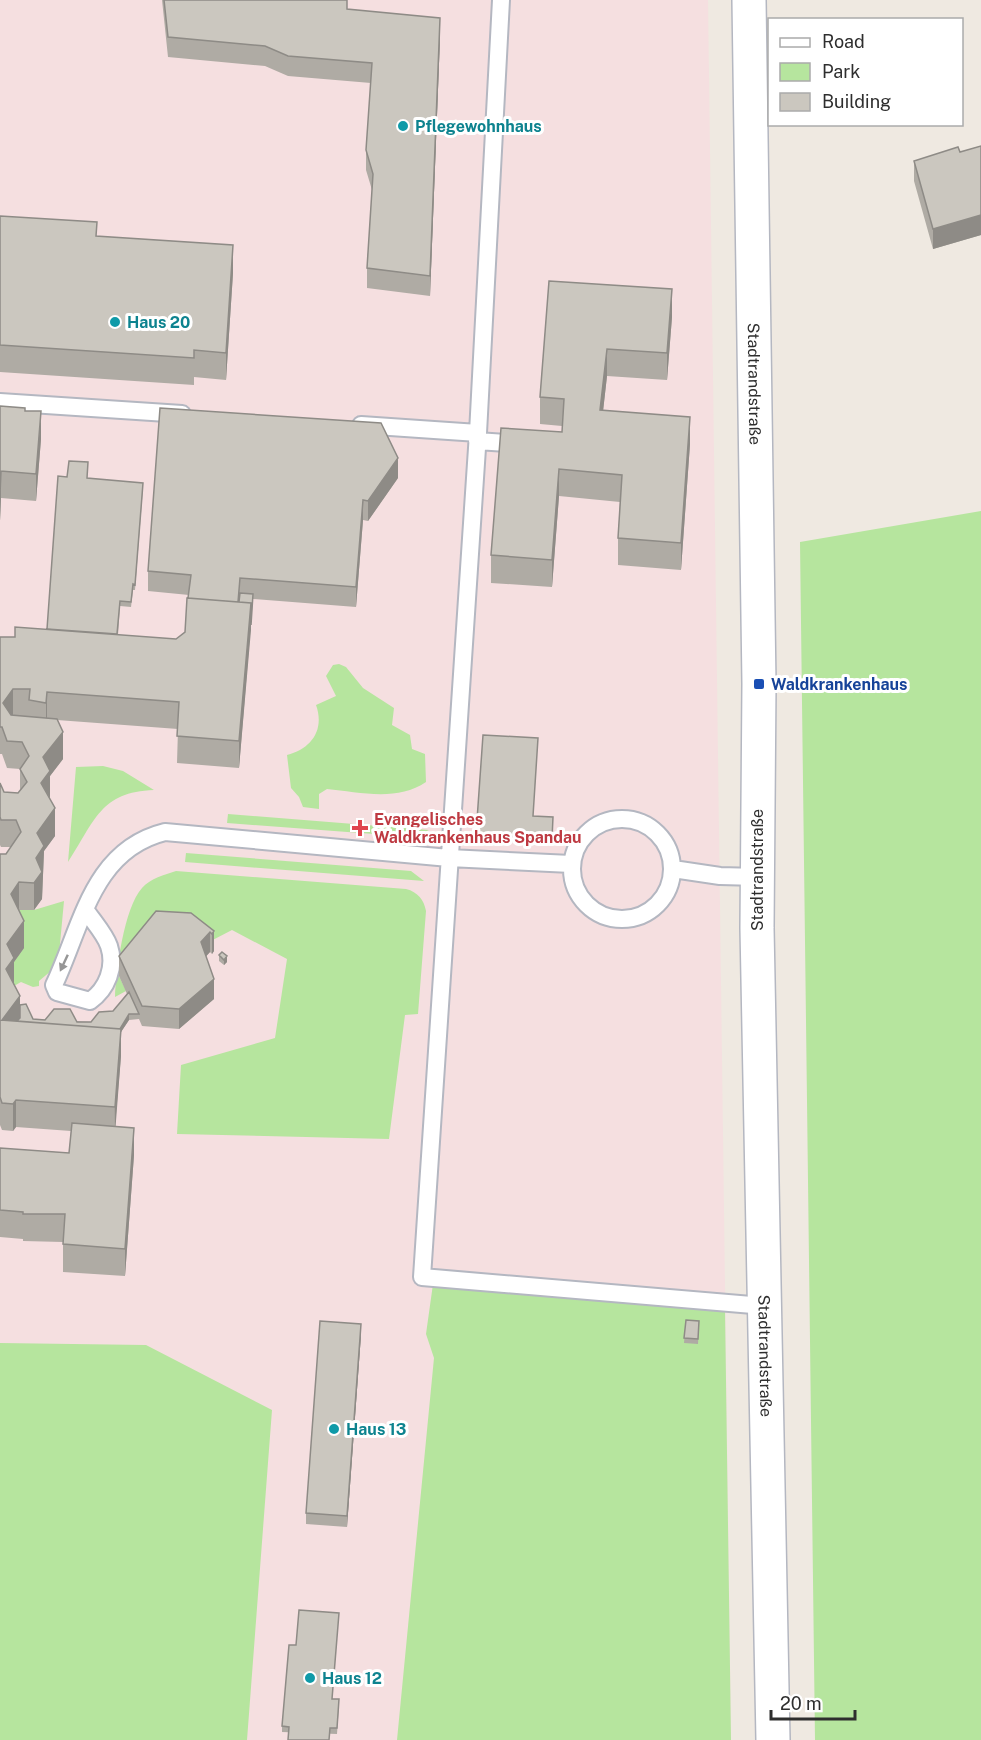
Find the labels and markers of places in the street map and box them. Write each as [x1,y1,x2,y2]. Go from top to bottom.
place label: Pflegewohnhaus [415,117,542,136]
marker: Pflegewohnhaus [396,119,410,133]
place label: Haus 20 [127,313,190,332]
marker: Haus 20 [108,315,122,329]
place label: Waldkrankenhaus [771,675,908,694]
marker: Waldkrankenhaus [752,677,766,691]
place label: Evangelisches Waldkrankenhaus Spandau [374,810,582,847]
marker: Evangelisches Waldkrankenhaus Spandau [351,819,369,837]
place label: Haus 13 [346,1420,406,1439]
marker: Haus 13 [327,1422,341,1436]
place label: Haus 12 [322,1669,382,1688]
marker: Haus 12 [303,1671,317,1685]

